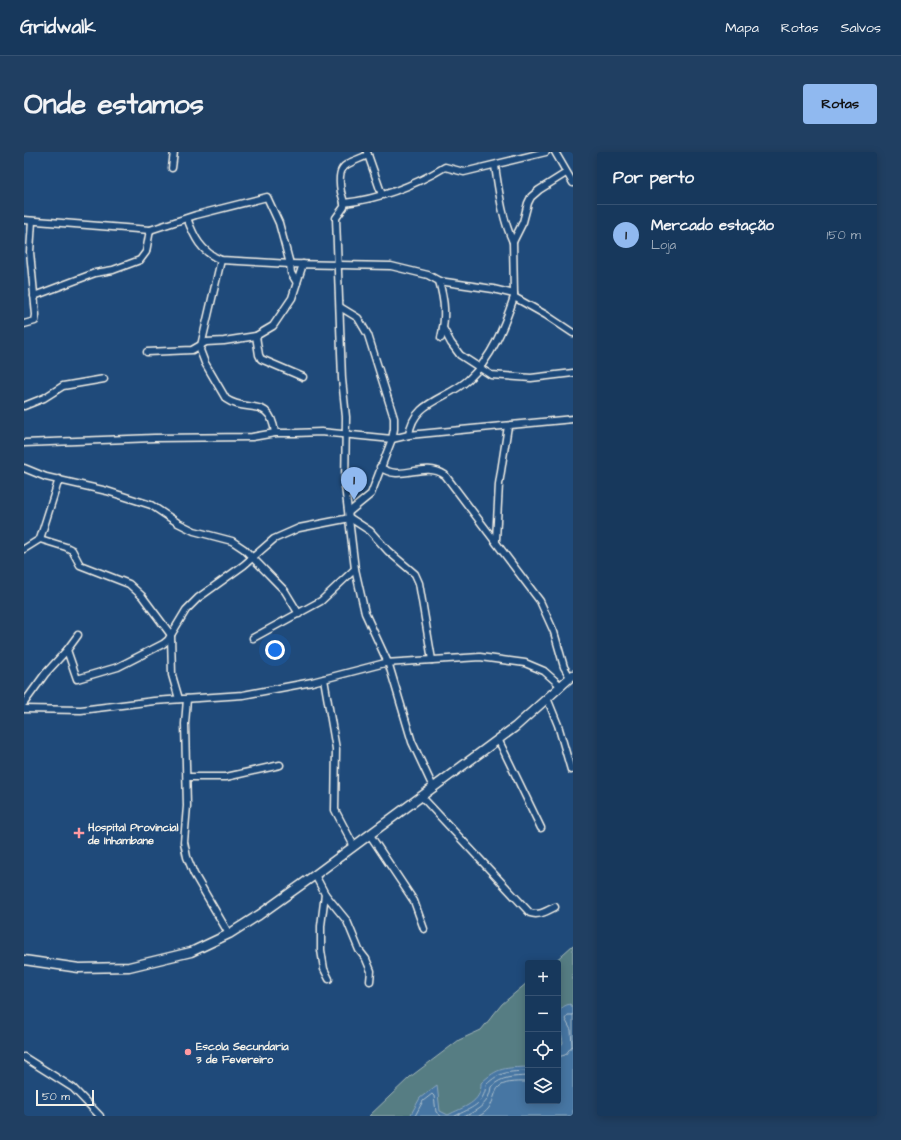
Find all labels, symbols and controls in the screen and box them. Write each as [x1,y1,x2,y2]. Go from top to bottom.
text: Gridwalk [20,14,96,41]
text: Mapa [725,18,759,38]
text: Rotas [781,18,819,38]
text: Salvos [841,18,881,38]
button: Rotas [803,84,877,124]
text: Onde estamos [24,85,204,124]
text: Por perto [613,166,694,190]
text: Mercado estação [651,215,774,236]
text: 1 [625,226,627,244]
text: 150 m [827,226,861,244]
text: Loja [651,236,676,254]
pin: 1 [341,467,367,500]
your location [265,640,285,660]
place label: Hospital Provincial de Inhambane [87,820,179,848]
marker: Hospital Provincial de Inhambane [73,827,85,839]
map controls [525,960,561,1104]
button: + [525,960,561,996]
button: − [525,996,561,1032]
button: locate [525,1032,561,1068]
place label: Escola Secundaria 3 de Fevereiro [195,1039,289,1067]
marker: Escola Secundaria 3 de Fevereiro [183,1047,193,1057]
button: layers [525,1068,561,1104]
scale bar [36,1088,94,1107]
text: 50 m [42,1089,70,1104]

